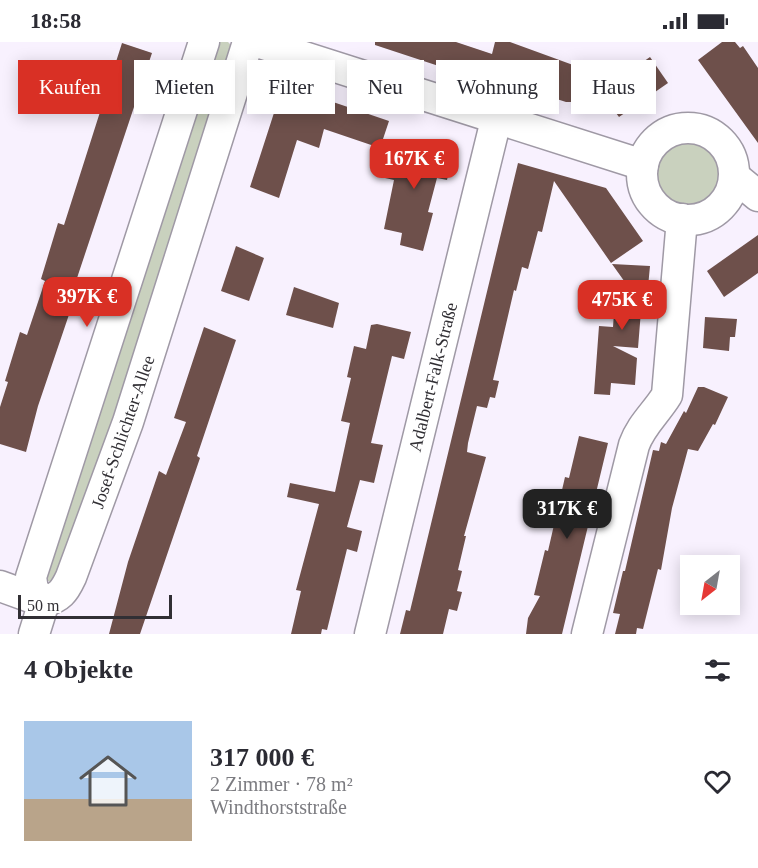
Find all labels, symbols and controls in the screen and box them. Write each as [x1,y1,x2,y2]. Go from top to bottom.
text: 18:58 [30,8,81,33]
chip: Kaufen [18,60,122,114]
chip: Mieten [134,60,235,114]
chip: Filter [247,60,335,114]
chip: Neu [347,60,424,114]
chip: Wohnung [436,60,559,114]
chip: Haus [571,60,656,114]
pin: 167K € [365,139,463,190]
text: 167K € [384,147,444,169]
pin: 397K € [38,277,136,328]
pin: 475K € [573,280,671,331]
text: 397K € [57,285,117,307]
text: 475K € [592,288,652,310]
street label: Adalbert-Falk-Straße [405,300,461,454]
street label: Josef-Schlichter-Allee [87,353,159,511]
pin: 317K € [518,489,616,540]
text: 317K € [537,497,597,519]
north arrow [680,555,740,615]
map controls [680,555,740,615]
scale bar [18,592,172,620]
text: 50 m [27,597,59,614]
icon: filters [701,654,734,687]
text: 4 Objekte [24,655,133,684]
text: 317 000 € [210,743,314,772]
icon: home [72,745,144,817]
icon: heart [701,765,734,798]
text: 2 Zimmer · 78 m² [210,773,353,795]
text: Windthorststraße [210,796,347,818]

